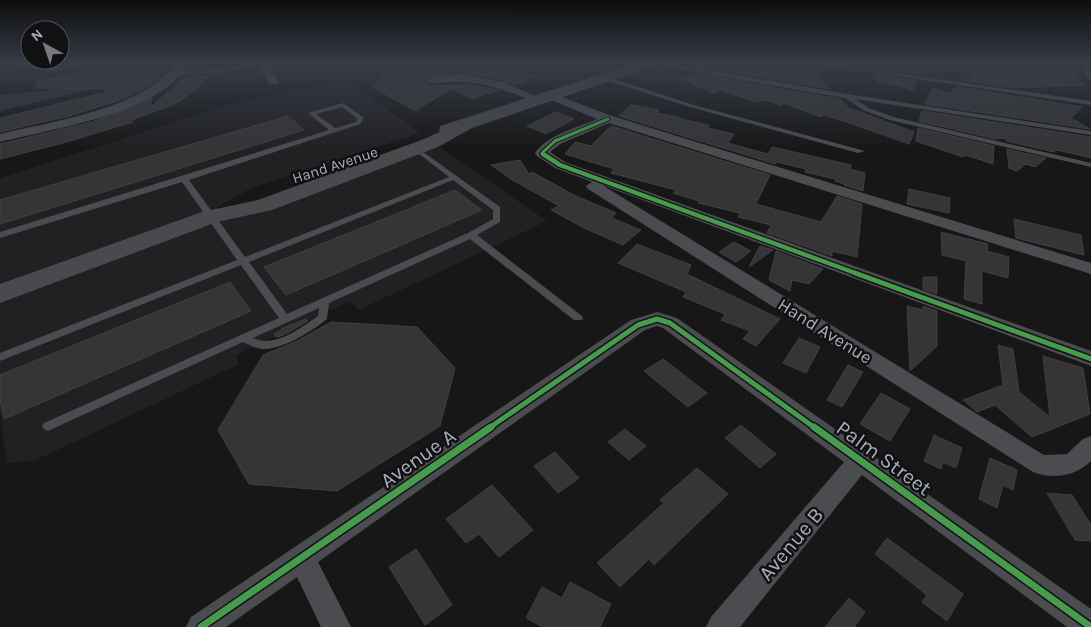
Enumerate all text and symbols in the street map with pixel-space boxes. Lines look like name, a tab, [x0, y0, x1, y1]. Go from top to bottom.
north arrow	[20, 20, 70, 70]
text: N	[28, 26, 46, 45]
street label: Hand Avenue	[290, 143, 380, 187]
street label: Hand Avenue	[774, 293, 876, 369]
street label: Palm Street	[832, 416, 936, 500]
street label: Avenue A	[376, 423, 460, 493]
street label: Avenue B	[754, 503, 828, 585]

